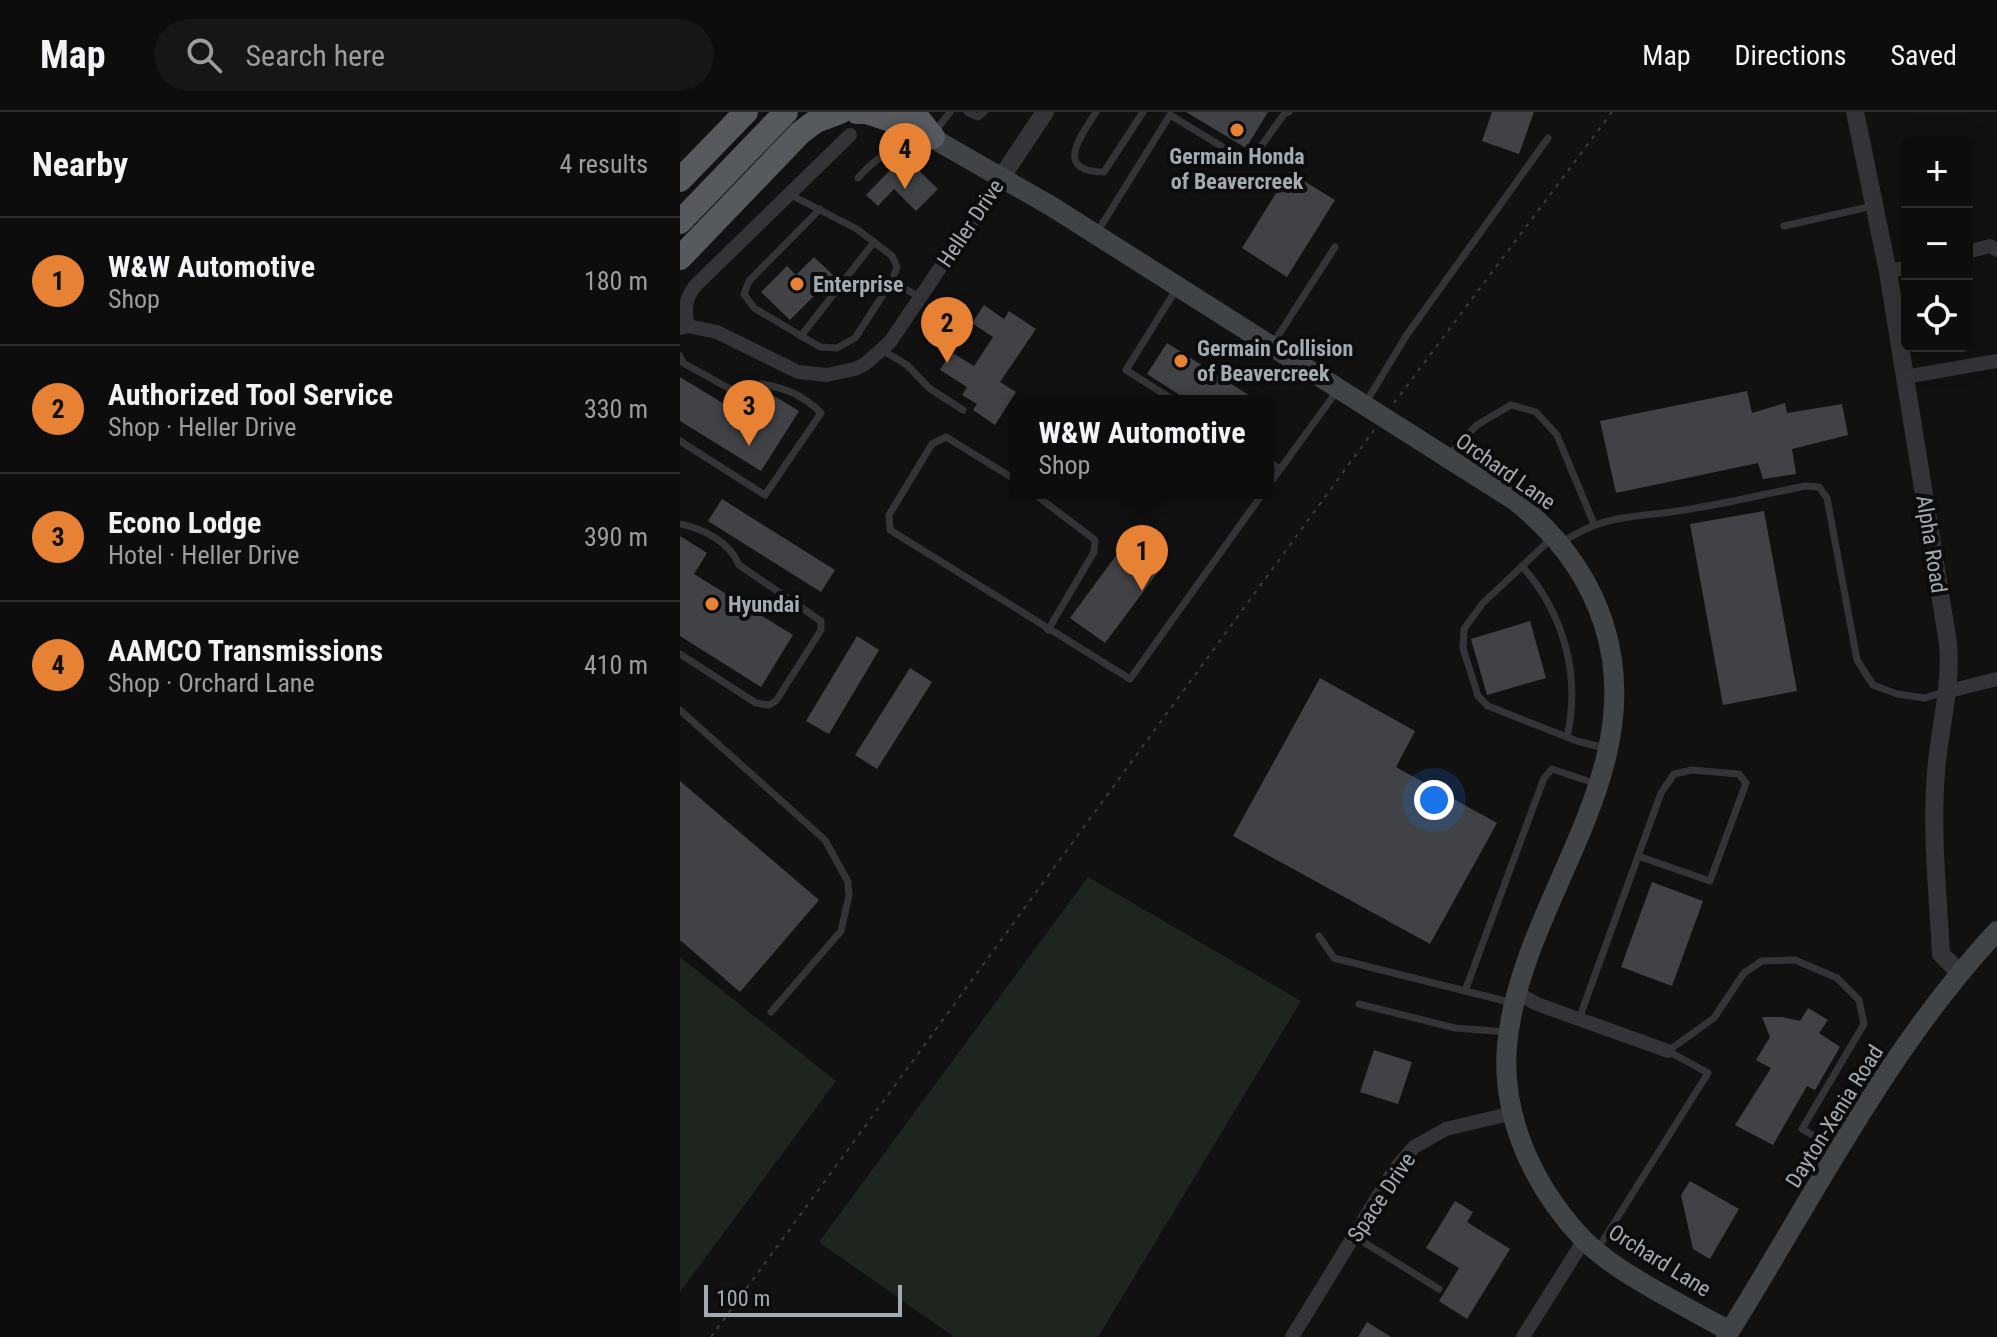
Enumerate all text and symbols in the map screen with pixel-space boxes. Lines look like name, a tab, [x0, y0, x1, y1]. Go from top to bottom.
search box	[154, 19, 714, 91]
text: Map	[40, 33, 106, 77]
icon: search	[182, 33, 226, 77]
text: Search here	[246, 38, 385, 73]
text: Map	[1642, 39, 1691, 72]
text: Directions	[1735, 39, 1846, 72]
text: Saved	[1890, 39, 1957, 72]
marker: Germain Honda of Beavercreek	[1228, 121, 1246, 139]
pin: 4	[879, 123, 931, 189]
map controls	[1901, 136, 1973, 352]
button: +	[1901, 136, 1973, 208]
text: Nearby	[32, 144, 128, 184]
place label: Germain Honda of Beavercreek	[1169, 144, 1305, 194]
text: 4 results	[559, 149, 648, 179]
street label: Heller Drive	[932, 175, 1009, 272]
button: −	[1901, 208, 1973, 280]
text: W&W Automotive	[108, 249, 315, 284]
text: 1	[51, 266, 65, 296]
text: 180 m	[584, 266, 648, 296]
place label: Enterprise	[813, 272, 903, 297]
marker: Enterprise	[788, 275, 806, 293]
button: locate	[1901, 280, 1973, 352]
text: Shop	[108, 284, 160, 314]
pin: 2	[921, 297, 973, 363]
place label: Germain Collision of Beavercreek	[1197, 336, 1353, 386]
marker: Germain Collision of Beavercreek	[1172, 352, 1190, 370]
text: Authorized Tool Service	[108, 377, 393, 412]
pin: 3	[723, 380, 775, 446]
text: 2	[51, 394, 65, 424]
text: 330 m	[584, 394, 648, 424]
popup	[1010, 395, 1274, 499]
text: Shop · Heller Drive	[108, 412, 296, 442]
text: W&W Automotive	[1038, 415, 1246, 450]
street label: Orchard Lane	[1451, 428, 1560, 515]
text: Shop	[1038, 450, 1090, 480]
street label: Alpha Road	[1911, 493, 1952, 595]
text: Econo Lodge	[108, 505, 261, 540]
text: 3	[51, 522, 65, 552]
text: 390 m	[584, 522, 648, 552]
pin: 1	[1116, 525, 1168, 591]
text: Hotel · Heller Drive	[108, 540, 299, 570]
place label: Hyundai	[728, 592, 800, 617]
marker: Hyundai	[703, 595, 721, 613]
text: AAMCO Transmissions	[108, 633, 383, 668]
text: 4	[51, 650, 65, 680]
text: 410 m	[584, 650, 648, 680]
text: Shop · Orchard Lane	[108, 668, 315, 698]
your location	[1414, 780, 1454, 820]
street label: Dayton-Xenia Road	[1781, 1040, 1888, 1192]
street label: Space Drive	[1342, 1148, 1420, 1247]
street label: Orchard Lane	[1604, 1219, 1715, 1302]
scale bar	[704, 1281, 902, 1317]
text: 100 m	[716, 1286, 770, 1311]

